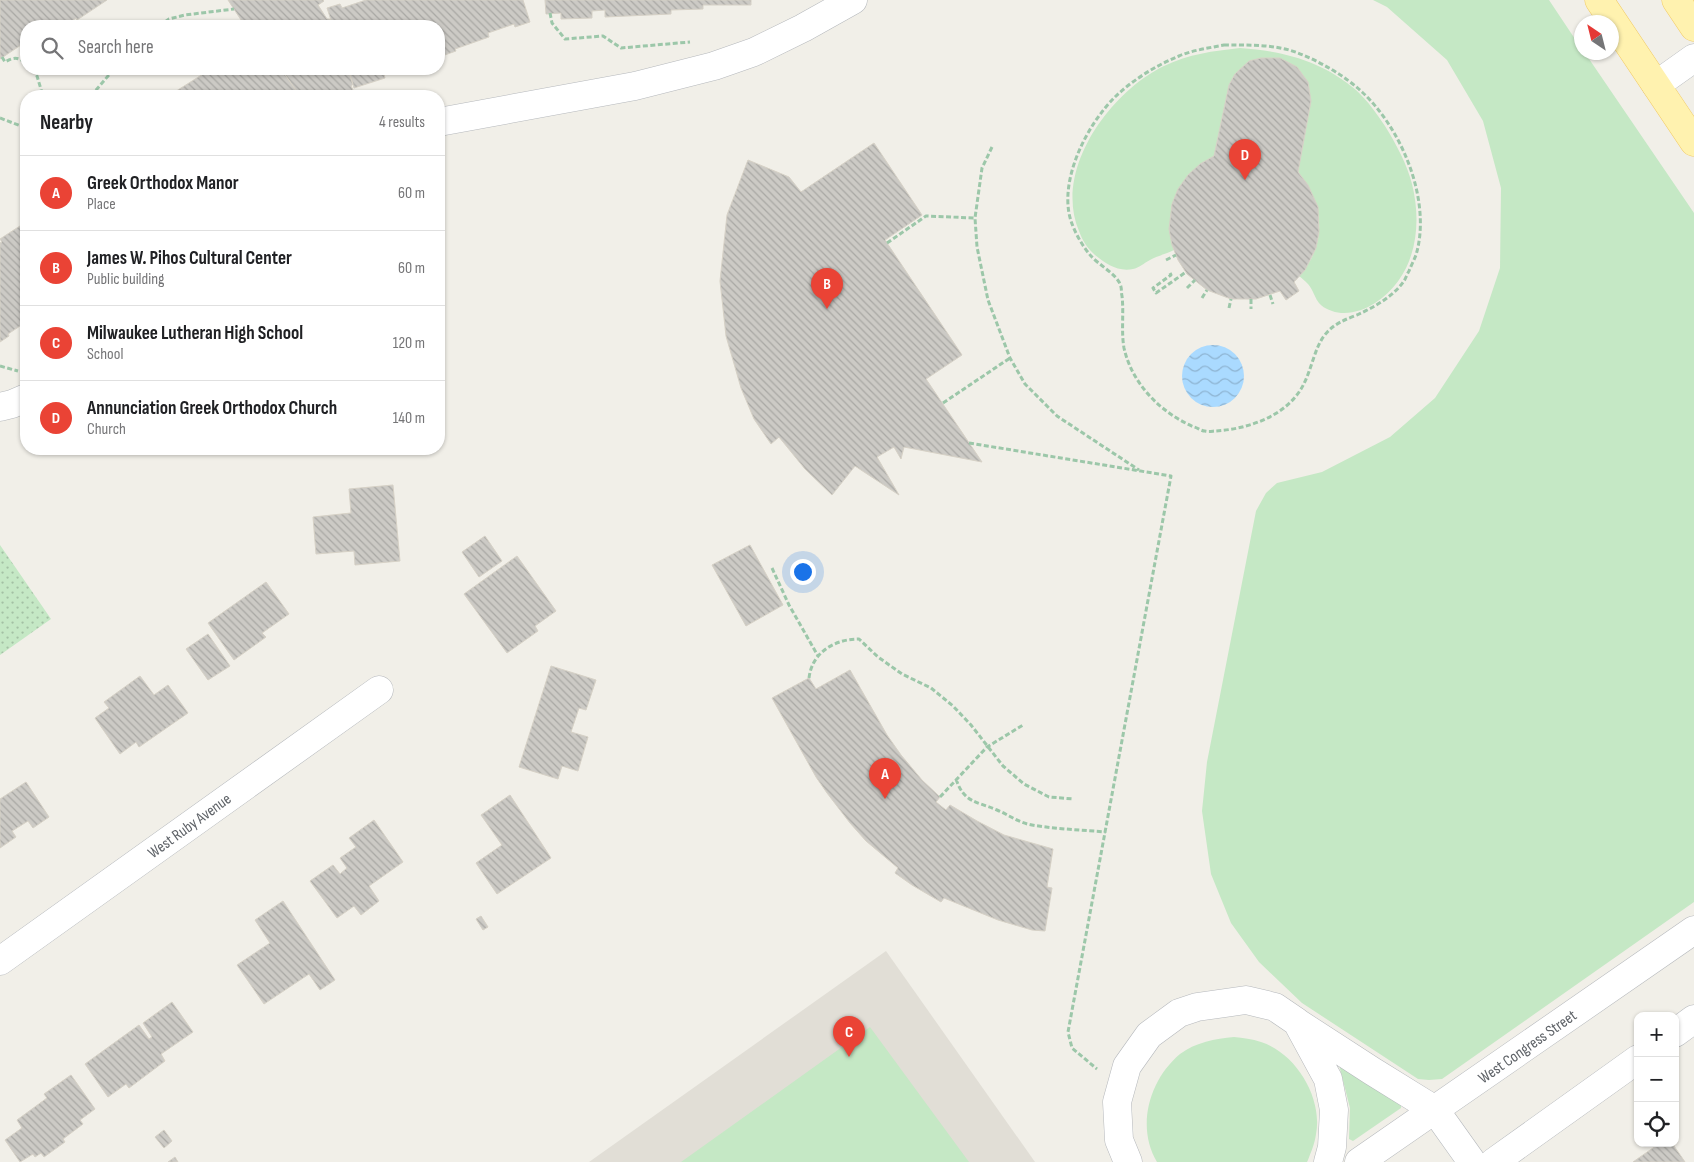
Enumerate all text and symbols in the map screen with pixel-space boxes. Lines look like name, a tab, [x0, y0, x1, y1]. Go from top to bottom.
north arrow	[1574, 15, 1619, 60]
search box	[20, 20, 445, 75]
icon: search	[38, 34, 66, 62]
text: Search here	[78, 36, 154, 59]
text: Nearby	[40, 110, 93, 135]
text: 4 results	[379, 113, 425, 132]
pin: D	[1229, 139, 1261, 180]
text: Greek Orthodox Manor	[87, 172, 239, 195]
text: A	[52, 184, 60, 203]
text: 60 m	[398, 184, 425, 203]
text: Place	[87, 195, 116, 214]
text: James W. Pihos Cultural Center	[87, 247, 292, 270]
text: B	[52, 259, 60, 278]
text: 60 m	[398, 259, 425, 278]
pin: B	[811, 268, 843, 309]
text: Public building	[87, 270, 164, 289]
text: Milwaukee Lutheran High School	[87, 322, 303, 345]
text: C	[52, 334, 60, 353]
text: 120 m	[393, 334, 425, 353]
text: School	[87, 345, 123, 364]
text: Annunciation Greek Orthodox Church	[87, 397, 337, 420]
text: D	[52, 409, 60, 428]
text: 140 m	[393, 409, 425, 428]
text: Church	[87, 420, 126, 439]
your location	[790, 559, 816, 585]
pin: A	[869, 758, 901, 799]
street label: West Ruby Avenue	[145, 790, 235, 863]
street label: West Congress Street	[1475, 1006, 1581, 1088]
map controls	[1634, 1012, 1679, 1147]
button: +	[1634, 1012, 1679, 1057]
pin: C	[833, 1016, 865, 1057]
button: −	[1634, 1057, 1679, 1102]
button: locate	[1634, 1102, 1679, 1147]

